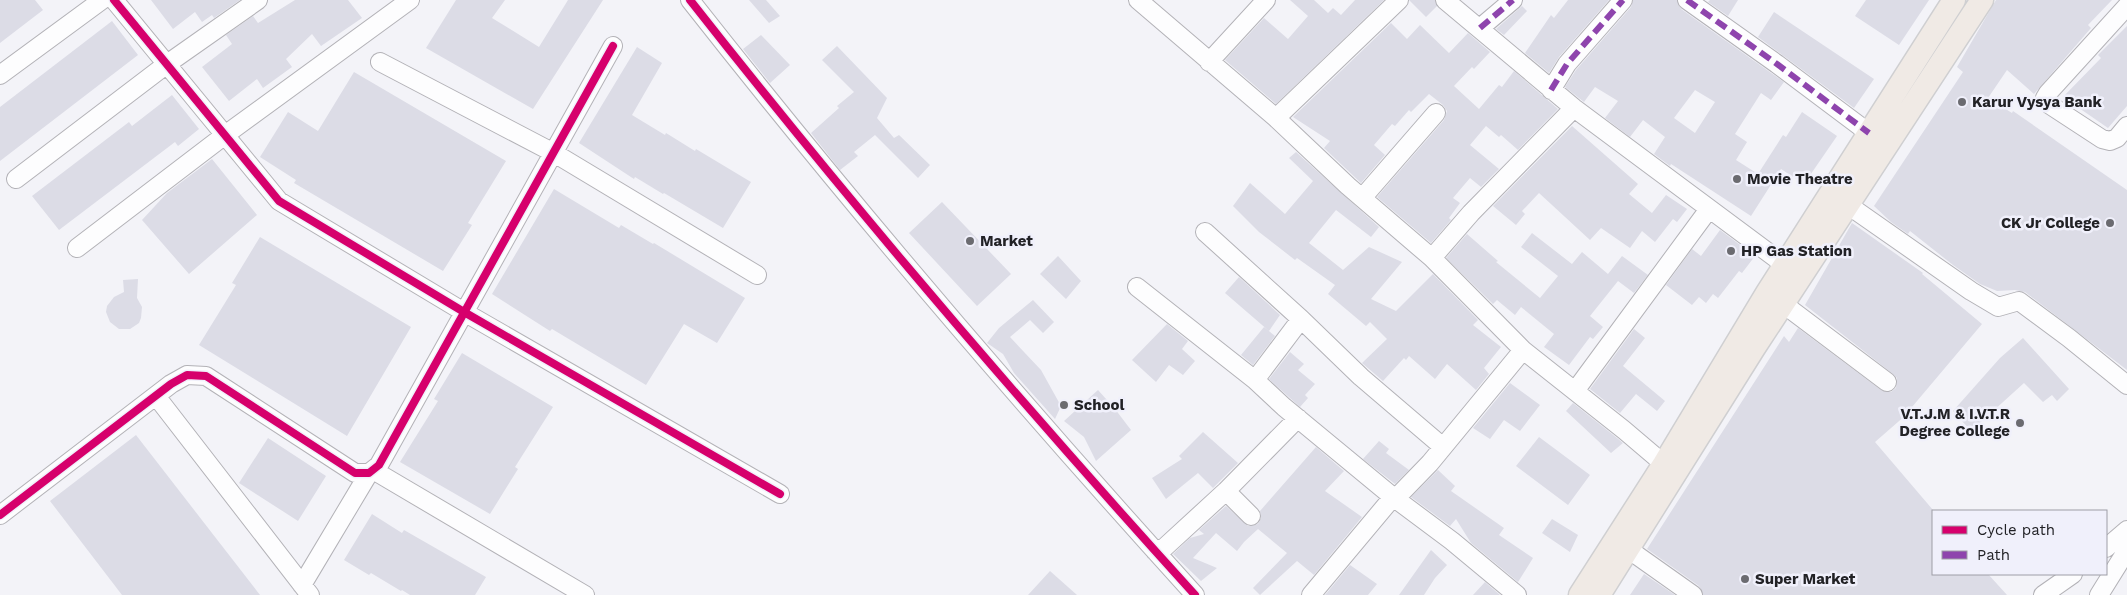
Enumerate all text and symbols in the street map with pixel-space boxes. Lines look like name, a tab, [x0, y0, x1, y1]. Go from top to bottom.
place label: Karur Vysya Bank	[1972, 93, 2102, 111]
marker: Karur Vysya Bank	[1956, 96, 1968, 108]
place label: Movie Theatre	[1747, 170, 1853, 188]
marker: Movie Theatre	[1731, 173, 1743, 185]
place label: CK Jr College	[2001, 214, 2100, 232]
marker: CK Jr College	[2104, 217, 2116, 229]
place label: Market	[980, 232, 1033, 250]
marker: Market	[964, 235, 976, 247]
place label: HP Gas Station	[1741, 242, 1852, 260]
marker: HP Gas Station	[1725, 245, 1737, 257]
place label: School	[1074, 396, 1124, 414]
marker: School	[1058, 399, 1070, 411]
place label: V.T.J.M & I.V.T.R Degree College	[1899, 405, 2011, 440]
marker: V.T.J.M & I.V.T.R Degree College	[2014, 417, 2026, 429]
legend	[1932, 510, 2107, 575]
text: Cycle path	[1977, 521, 2055, 539]
text: Path	[1977, 546, 2010, 564]
place label: Super Market	[1755, 570, 1856, 588]
marker: Super Market	[1739, 573, 1751, 585]

